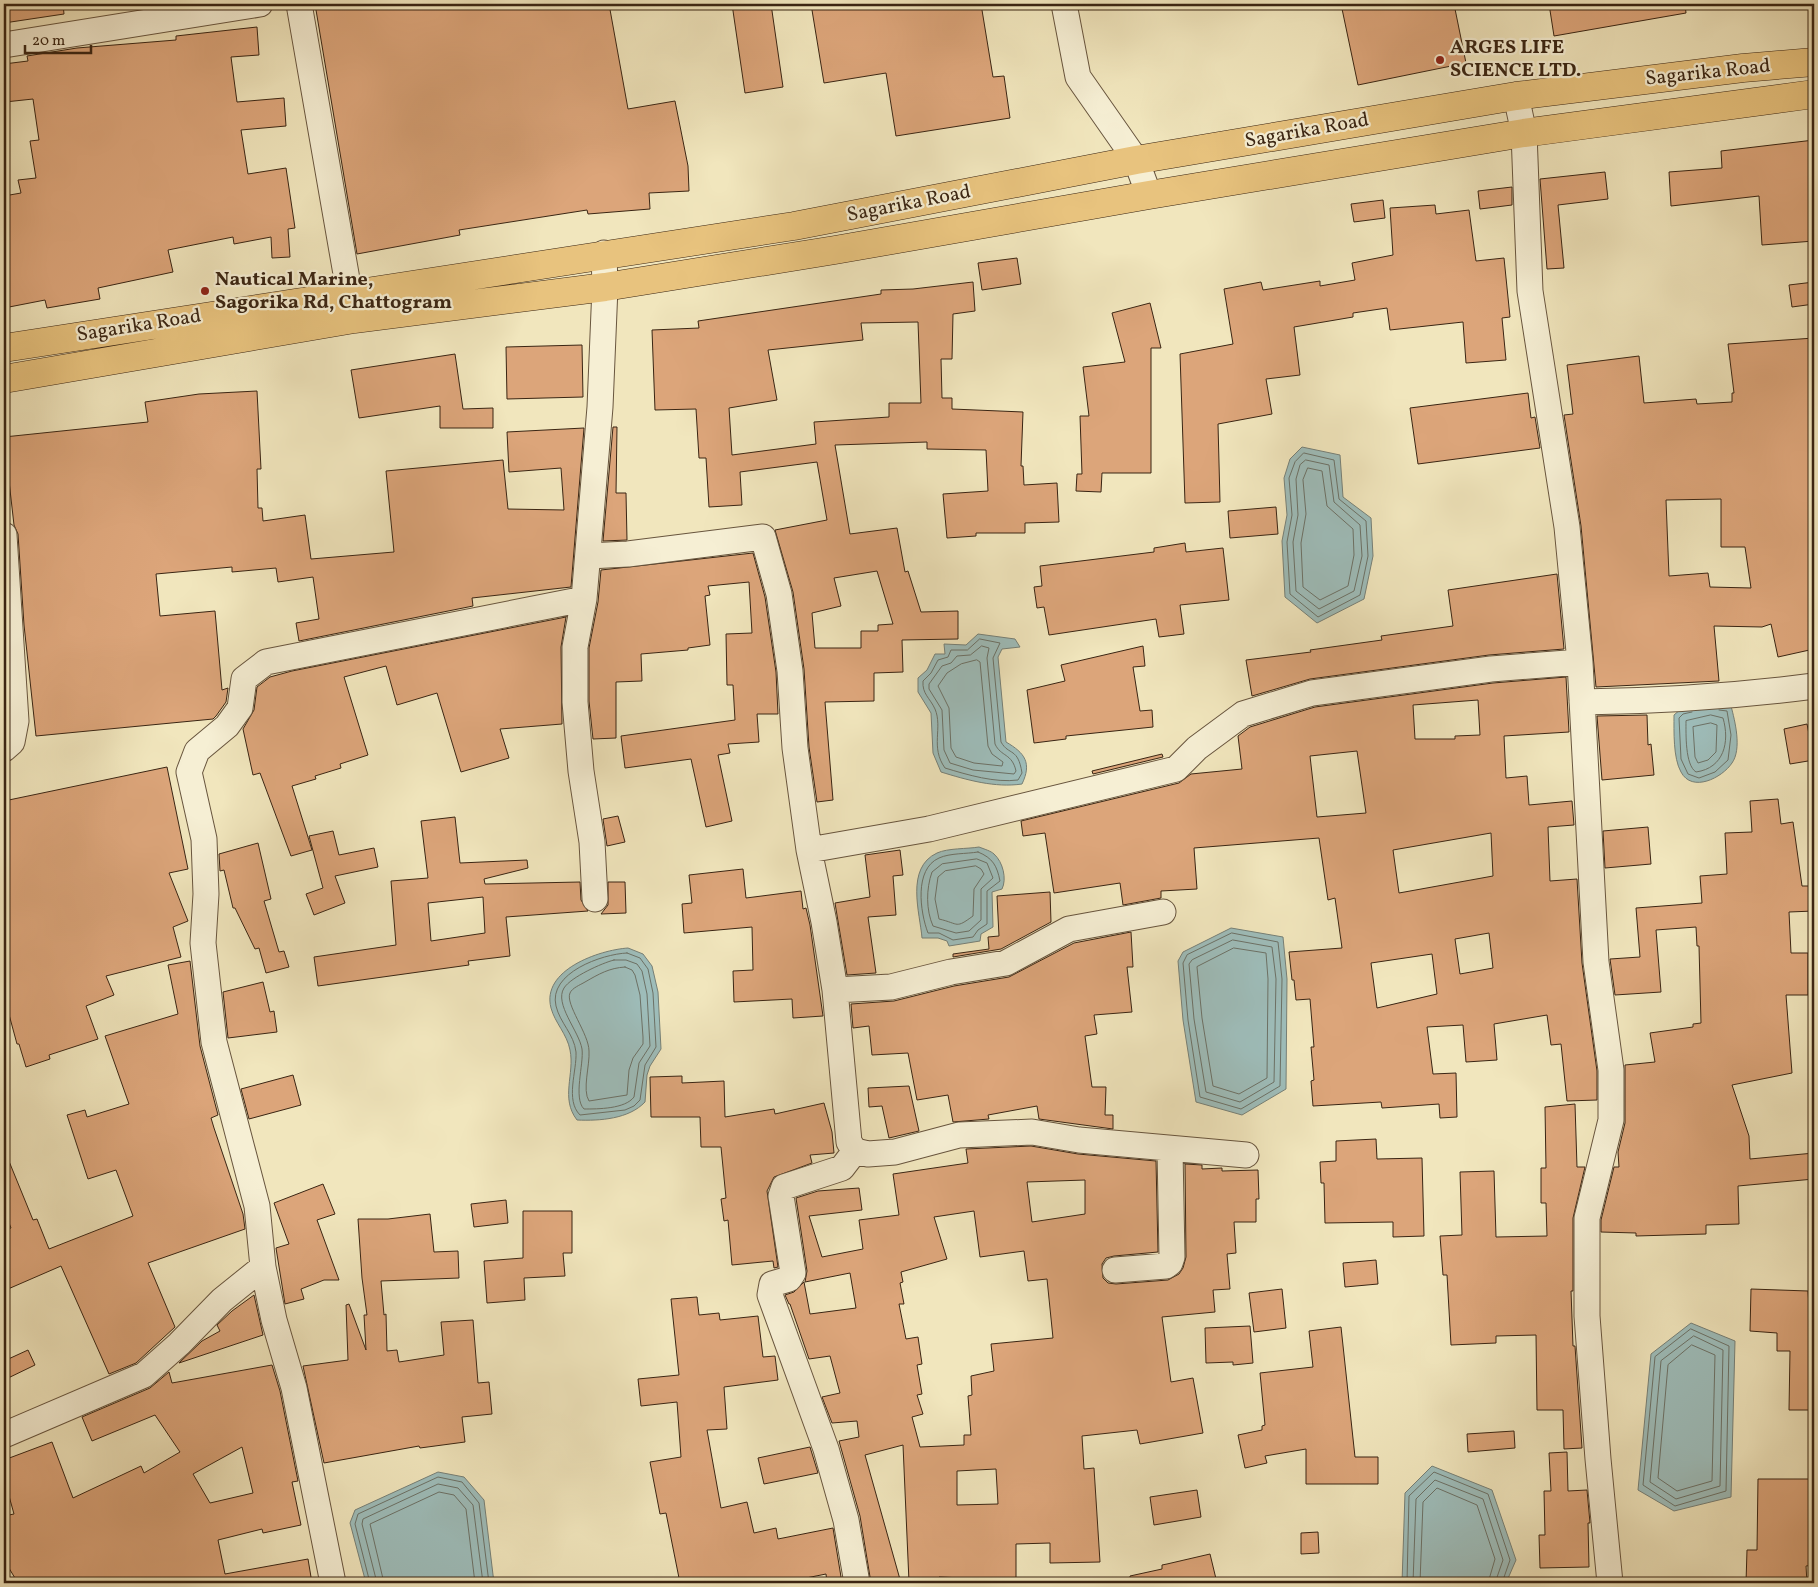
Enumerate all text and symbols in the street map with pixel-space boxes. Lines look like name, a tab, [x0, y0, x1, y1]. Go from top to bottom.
scale bar	[25, 22, 91, 54]
text: 20 m	[32, 31, 65, 52]
place label: ARGES LIFE SCIENCE LTD.	[1450, 34, 1582, 85]
street label: Sagarika Road	[1644, 53, 1772, 93]
marker: ARGES LIFE SCIENCE LTD.	[1434, 54, 1446, 66]
street label: Sagarika Road	[1243, 106, 1371, 156]
street label: Sagarika Road	[845, 178, 973, 230]
place label: Nautical Marine, Sagorika Rd, Chattogram	[215, 266, 452, 317]
marker: Nautical Marine, Sagorika Rd, Chattogram	[199, 285, 211, 297]
street label: Sagarika Road	[75, 302, 203, 350]

